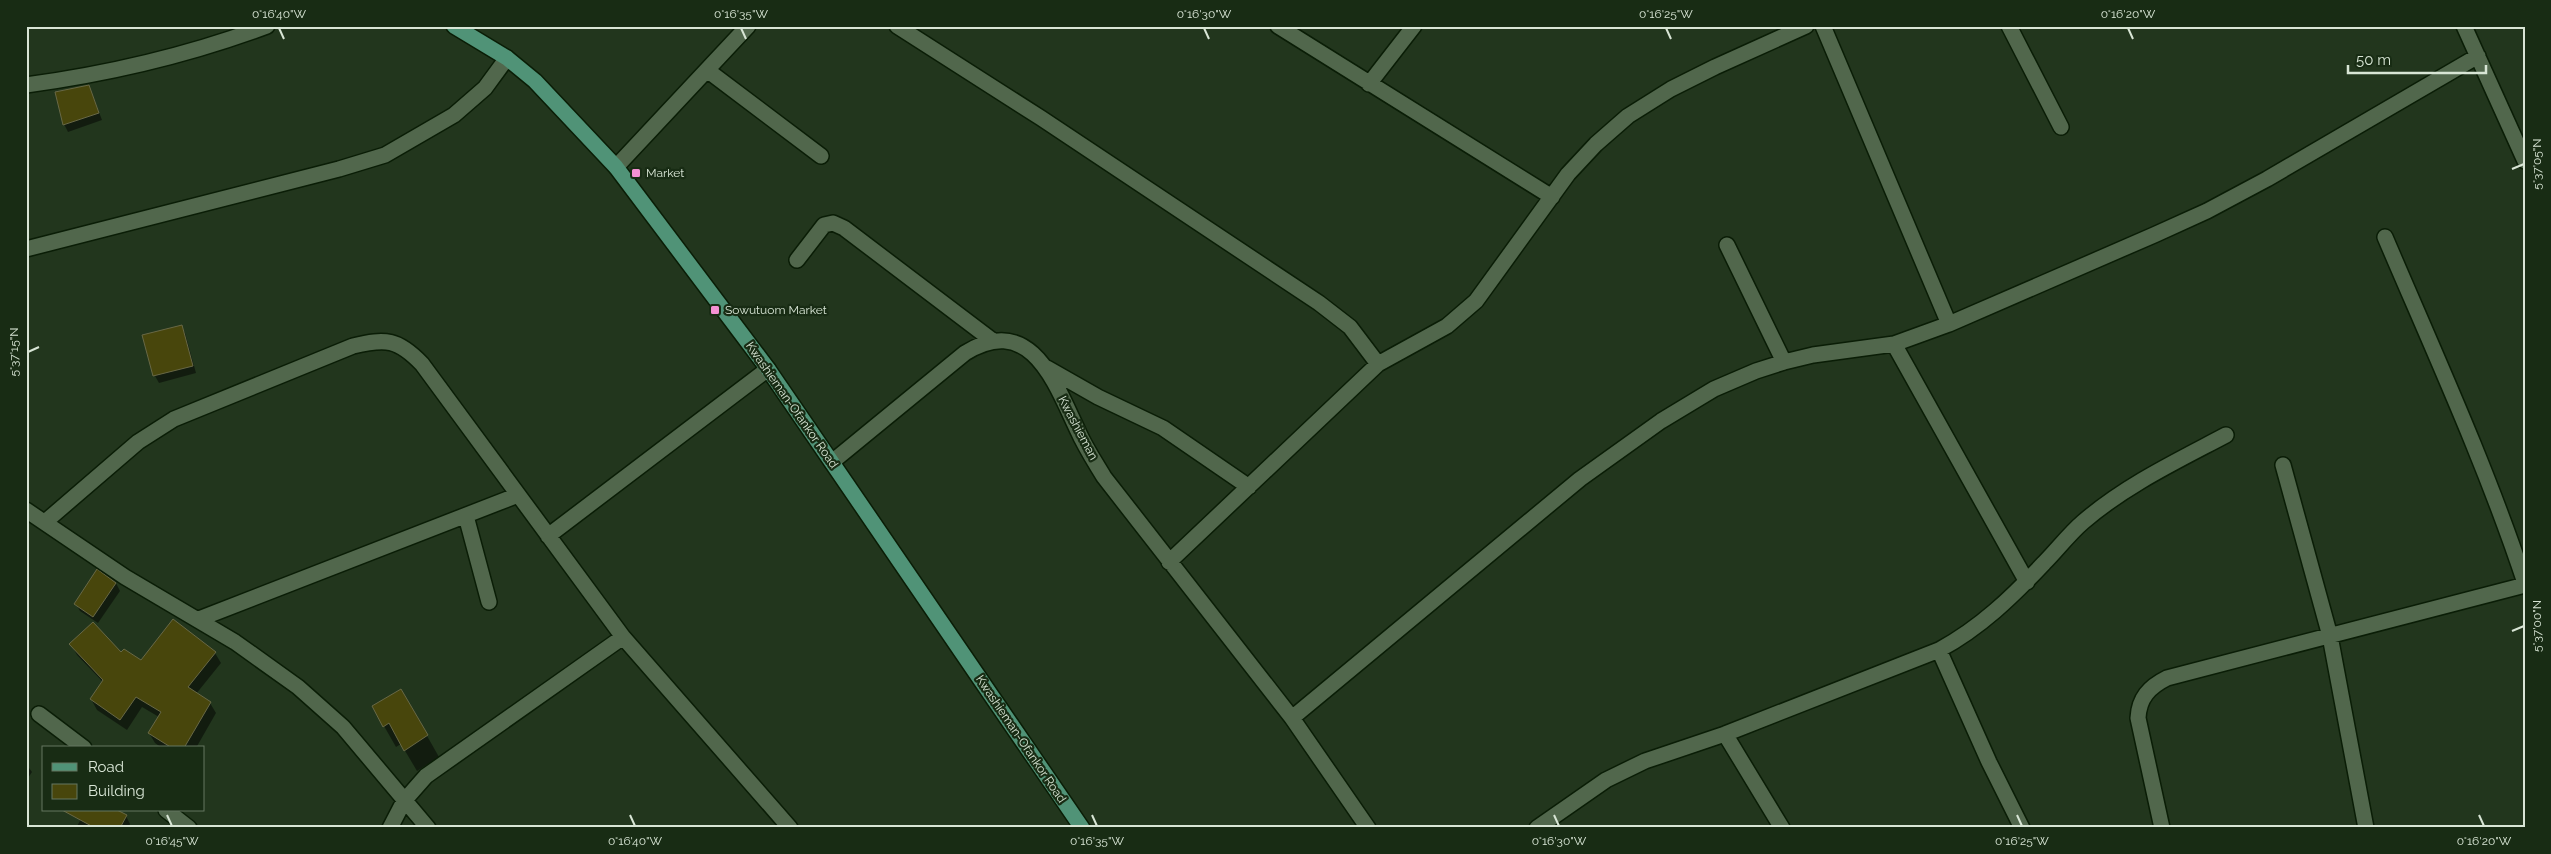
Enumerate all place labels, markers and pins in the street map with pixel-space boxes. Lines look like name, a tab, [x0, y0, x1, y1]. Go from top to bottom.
place label: Market	[646, 166, 684, 180]
marker: Market	[630, 167, 642, 179]
place label: Sowutuom Market	[725, 303, 827, 317]
marker: Sowutuom Market	[709, 304, 721, 316]

